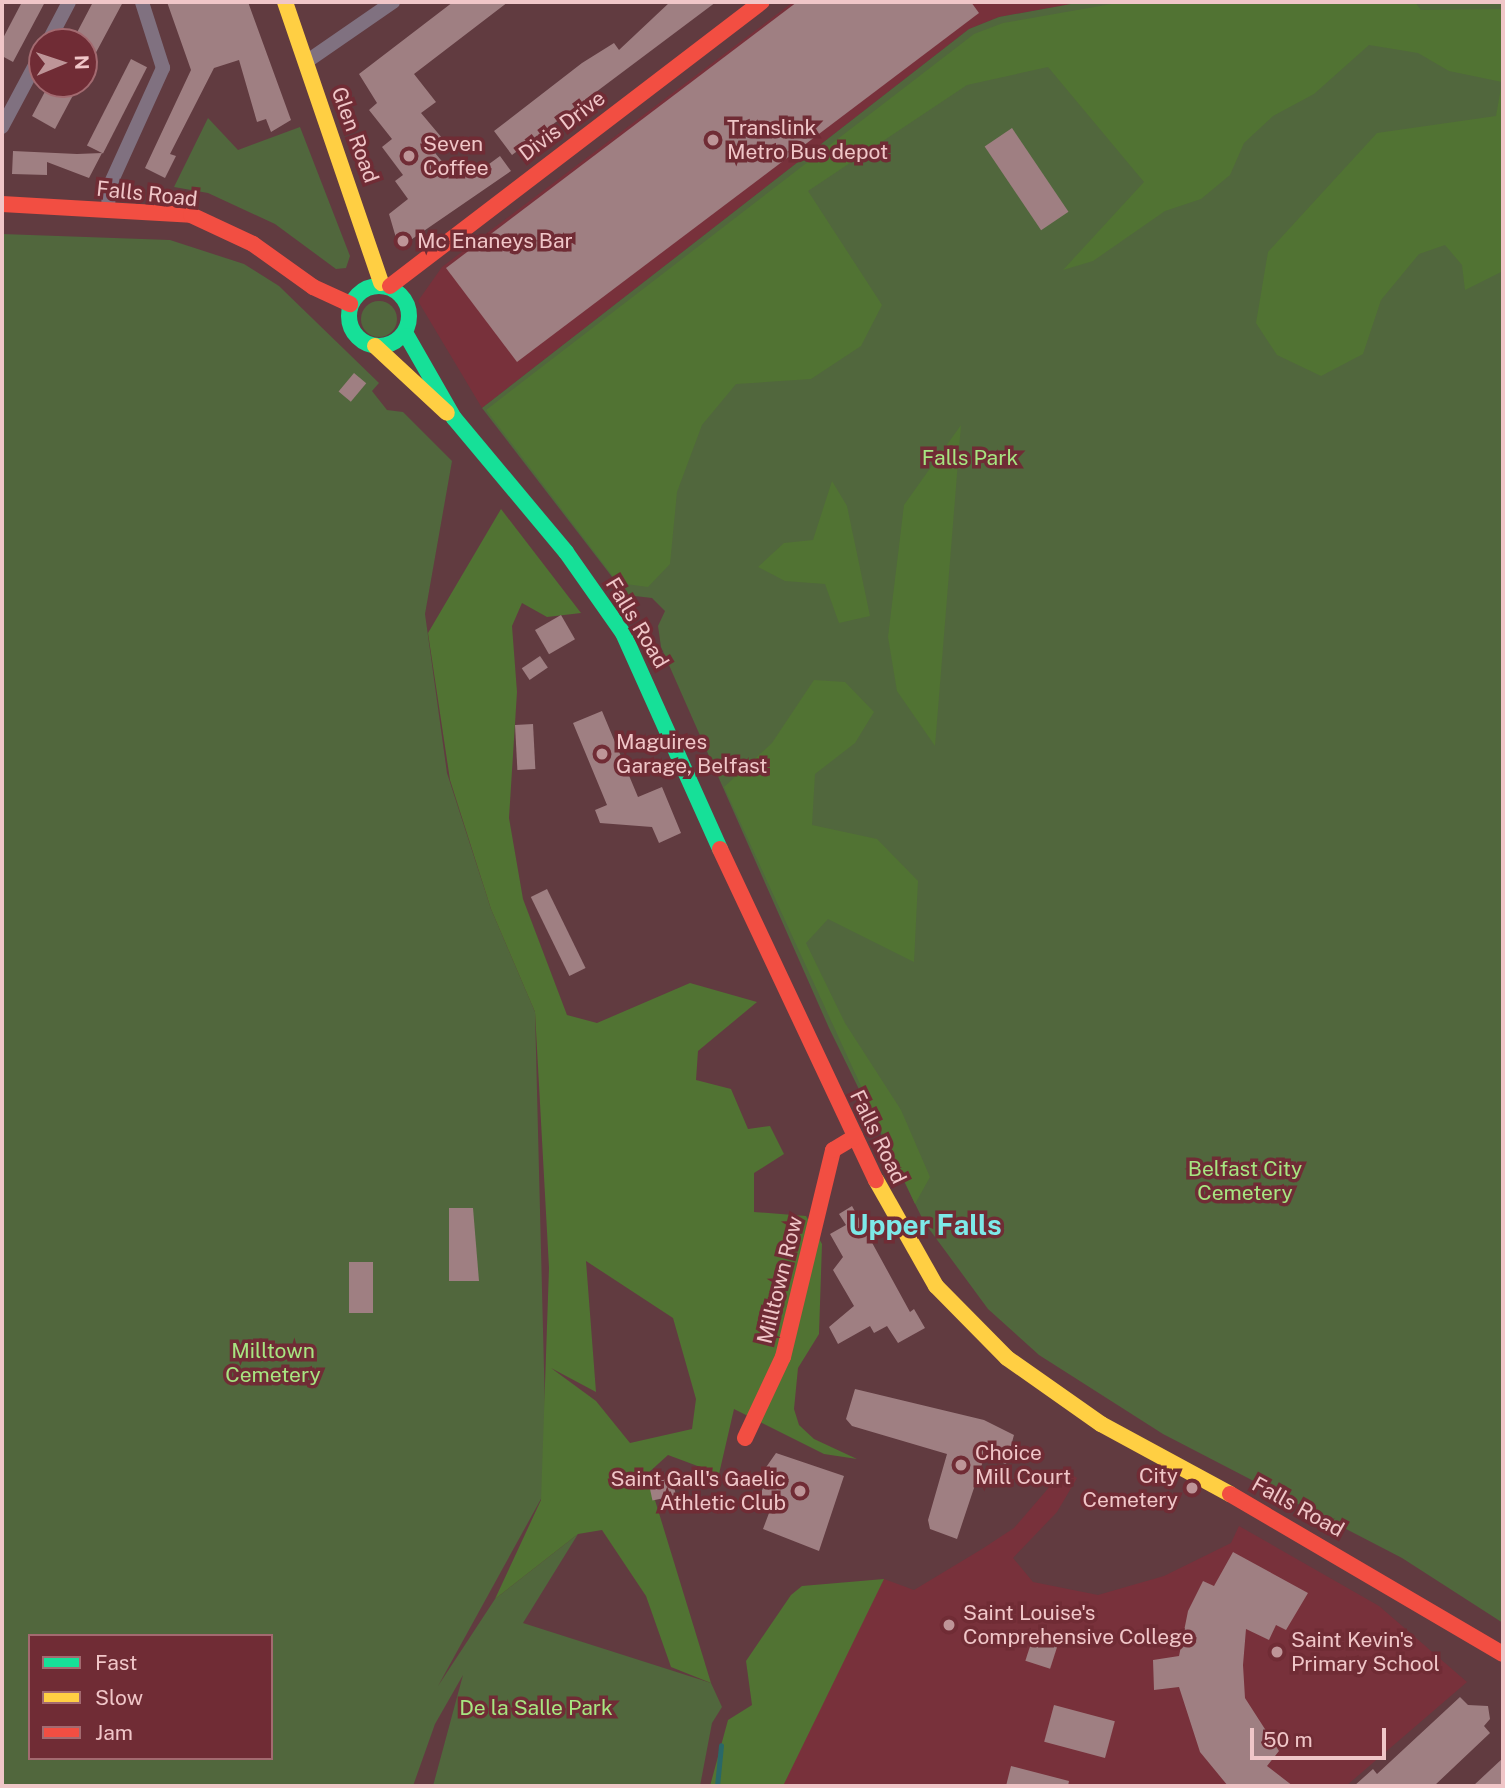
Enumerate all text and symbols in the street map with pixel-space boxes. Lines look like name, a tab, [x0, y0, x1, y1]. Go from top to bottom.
north arrow	[28, 28, 98, 98]
text: N	[71, 55, 93, 70]
street label: Glen Road	[326, 84, 384, 186]
street label: Divis Drive	[514, 85, 610, 167]
place label: Translink Metro Bus depot	[727, 115, 889, 165]
place label: Seven Coffee	[423, 131, 489, 181]
marker: Translink Metro Bus depot	[705, 132, 721, 148]
marker: Seven Coffee	[401, 148, 417, 164]
street label: Falls Road	[95, 176, 199, 212]
place label: Mc Enaneys Bar	[417, 228, 573, 254]
marker: Mc Enaneys Bar	[395, 233, 411, 249]
park label: Falls Park	[922, 445, 1018, 471]
street label: Falls Road	[600, 573, 674, 673]
place label: Maguires Garage, Belfast	[616, 729, 768, 779]
marker: Maguires Garage, Belfast	[594, 746, 610, 762]
street label: Falls Road	[844, 1086, 912, 1188]
park label: Belfast City Cemetery	[1188, 1156, 1302, 1206]
district label: Upper Falls	[848, 1208, 1002, 1242]
street label: Milltown Row	[752, 1214, 808, 1346]
park label: Milltown Cemetery	[225, 1338, 321, 1388]
place label: Choice Mill Court	[975, 1440, 1071, 1490]
marker: Choice Mill Court	[953, 1457, 969, 1473]
place label: City Cemetery	[1083, 1463, 1178, 1513]
place label: Saint Gall's Gaelic Athletic Club	[610, 1466, 786, 1516]
street label: Falls Road	[1248, 1471, 1348, 1543]
marker: City Cemetery	[1184, 1480, 1200, 1496]
marker: Saint Gall's Gaelic Athletic Club	[792, 1483, 808, 1499]
place label: Saint Louise's Comprehensive College	[963, 1600, 1194, 1650]
marker: Saint Louise's Comprehensive College	[941, 1617, 957, 1633]
place label: Saint Kevin's Primary School	[1291, 1627, 1440, 1677]
legend	[28, 1634, 273, 1760]
marker: Saint Kevin's Primary School	[1269, 1644, 1285, 1660]
text: Fast	[95, 1650, 137, 1675]
text: Slow	[95, 1685, 143, 1710]
park label: De la Salle Park	[459, 1695, 613, 1721]
scale bar	[1253, 1714, 1390, 1758]
text: Jam	[95, 1720, 133, 1745]
text: 50 m	[1263, 1727, 1313, 1752]

